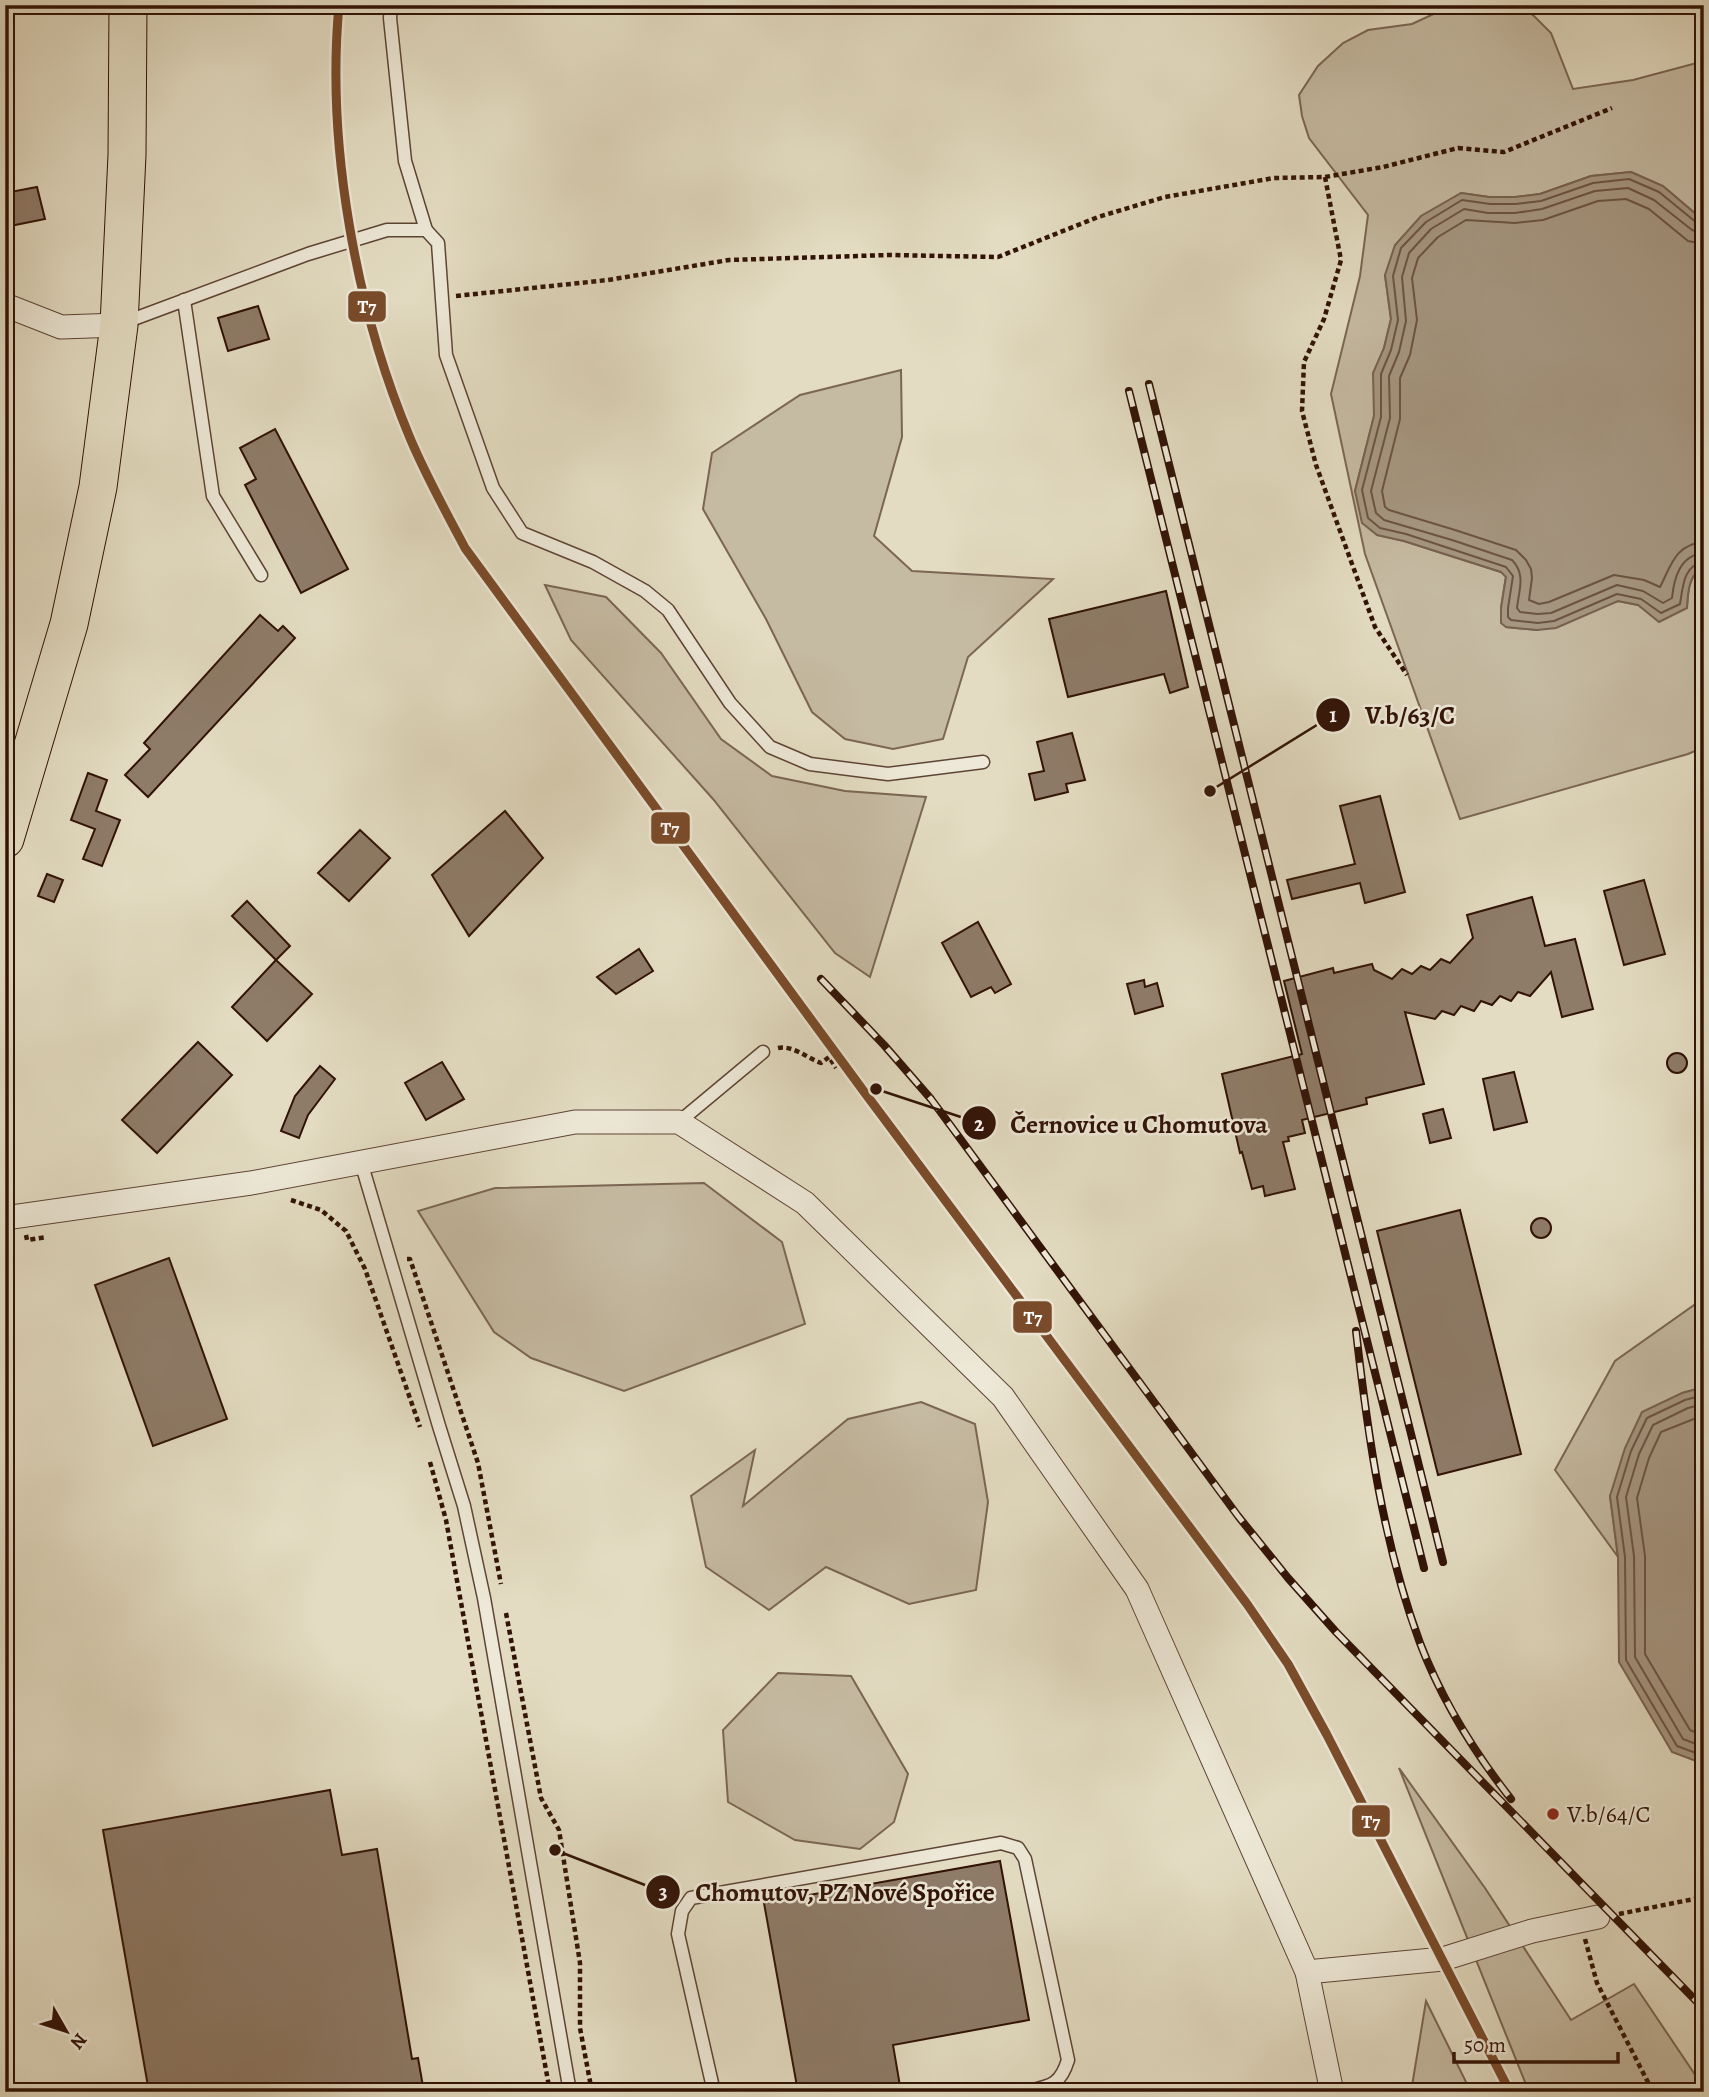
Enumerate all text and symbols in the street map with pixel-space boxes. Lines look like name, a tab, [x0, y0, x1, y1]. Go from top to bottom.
line badge: T7	[347, 290, 387, 323]
text: T7	[358, 294, 377, 320]
callout: V.b/63/C	[1316, 691, 1469, 738]
text: V.b/63/C	[1364, 698, 1455, 733]
text: 1	[1329, 701, 1337, 729]
line badge: T7	[650, 811, 691, 845]
text: T7	[661, 816, 680, 842]
callout: Černovice u Chomutova	[962, 1100, 1282, 1147]
text: Černovice u Chomutova	[1010, 1107, 1268, 1142]
text: 2	[974, 1110, 984, 1138]
line badge: T7	[1012, 1300, 1053, 1334]
text: T7	[1024, 1305, 1043, 1331]
place label: V.b/64/C	[1566, 1798, 1651, 1830]
line badge: T7	[1351, 1804, 1391, 1838]
marker: V.b/64/C	[1545, 1806, 1561, 1822]
text: T7	[1362, 1809, 1381, 1835]
callout: Chomutov, PZ Nové Spořice	[646, 1868, 1009, 1915]
text: Chomutov, PZ Nové Spořice	[695, 1875, 995, 1910]
text: 3	[658, 1878, 668, 1906]
north arrow	[32, 1996, 102, 2066]
scale bar	[1454, 2020, 1618, 2064]
text: N	[64, 2028, 93, 2055]
text: 50 m	[1464, 2031, 1506, 2059]

